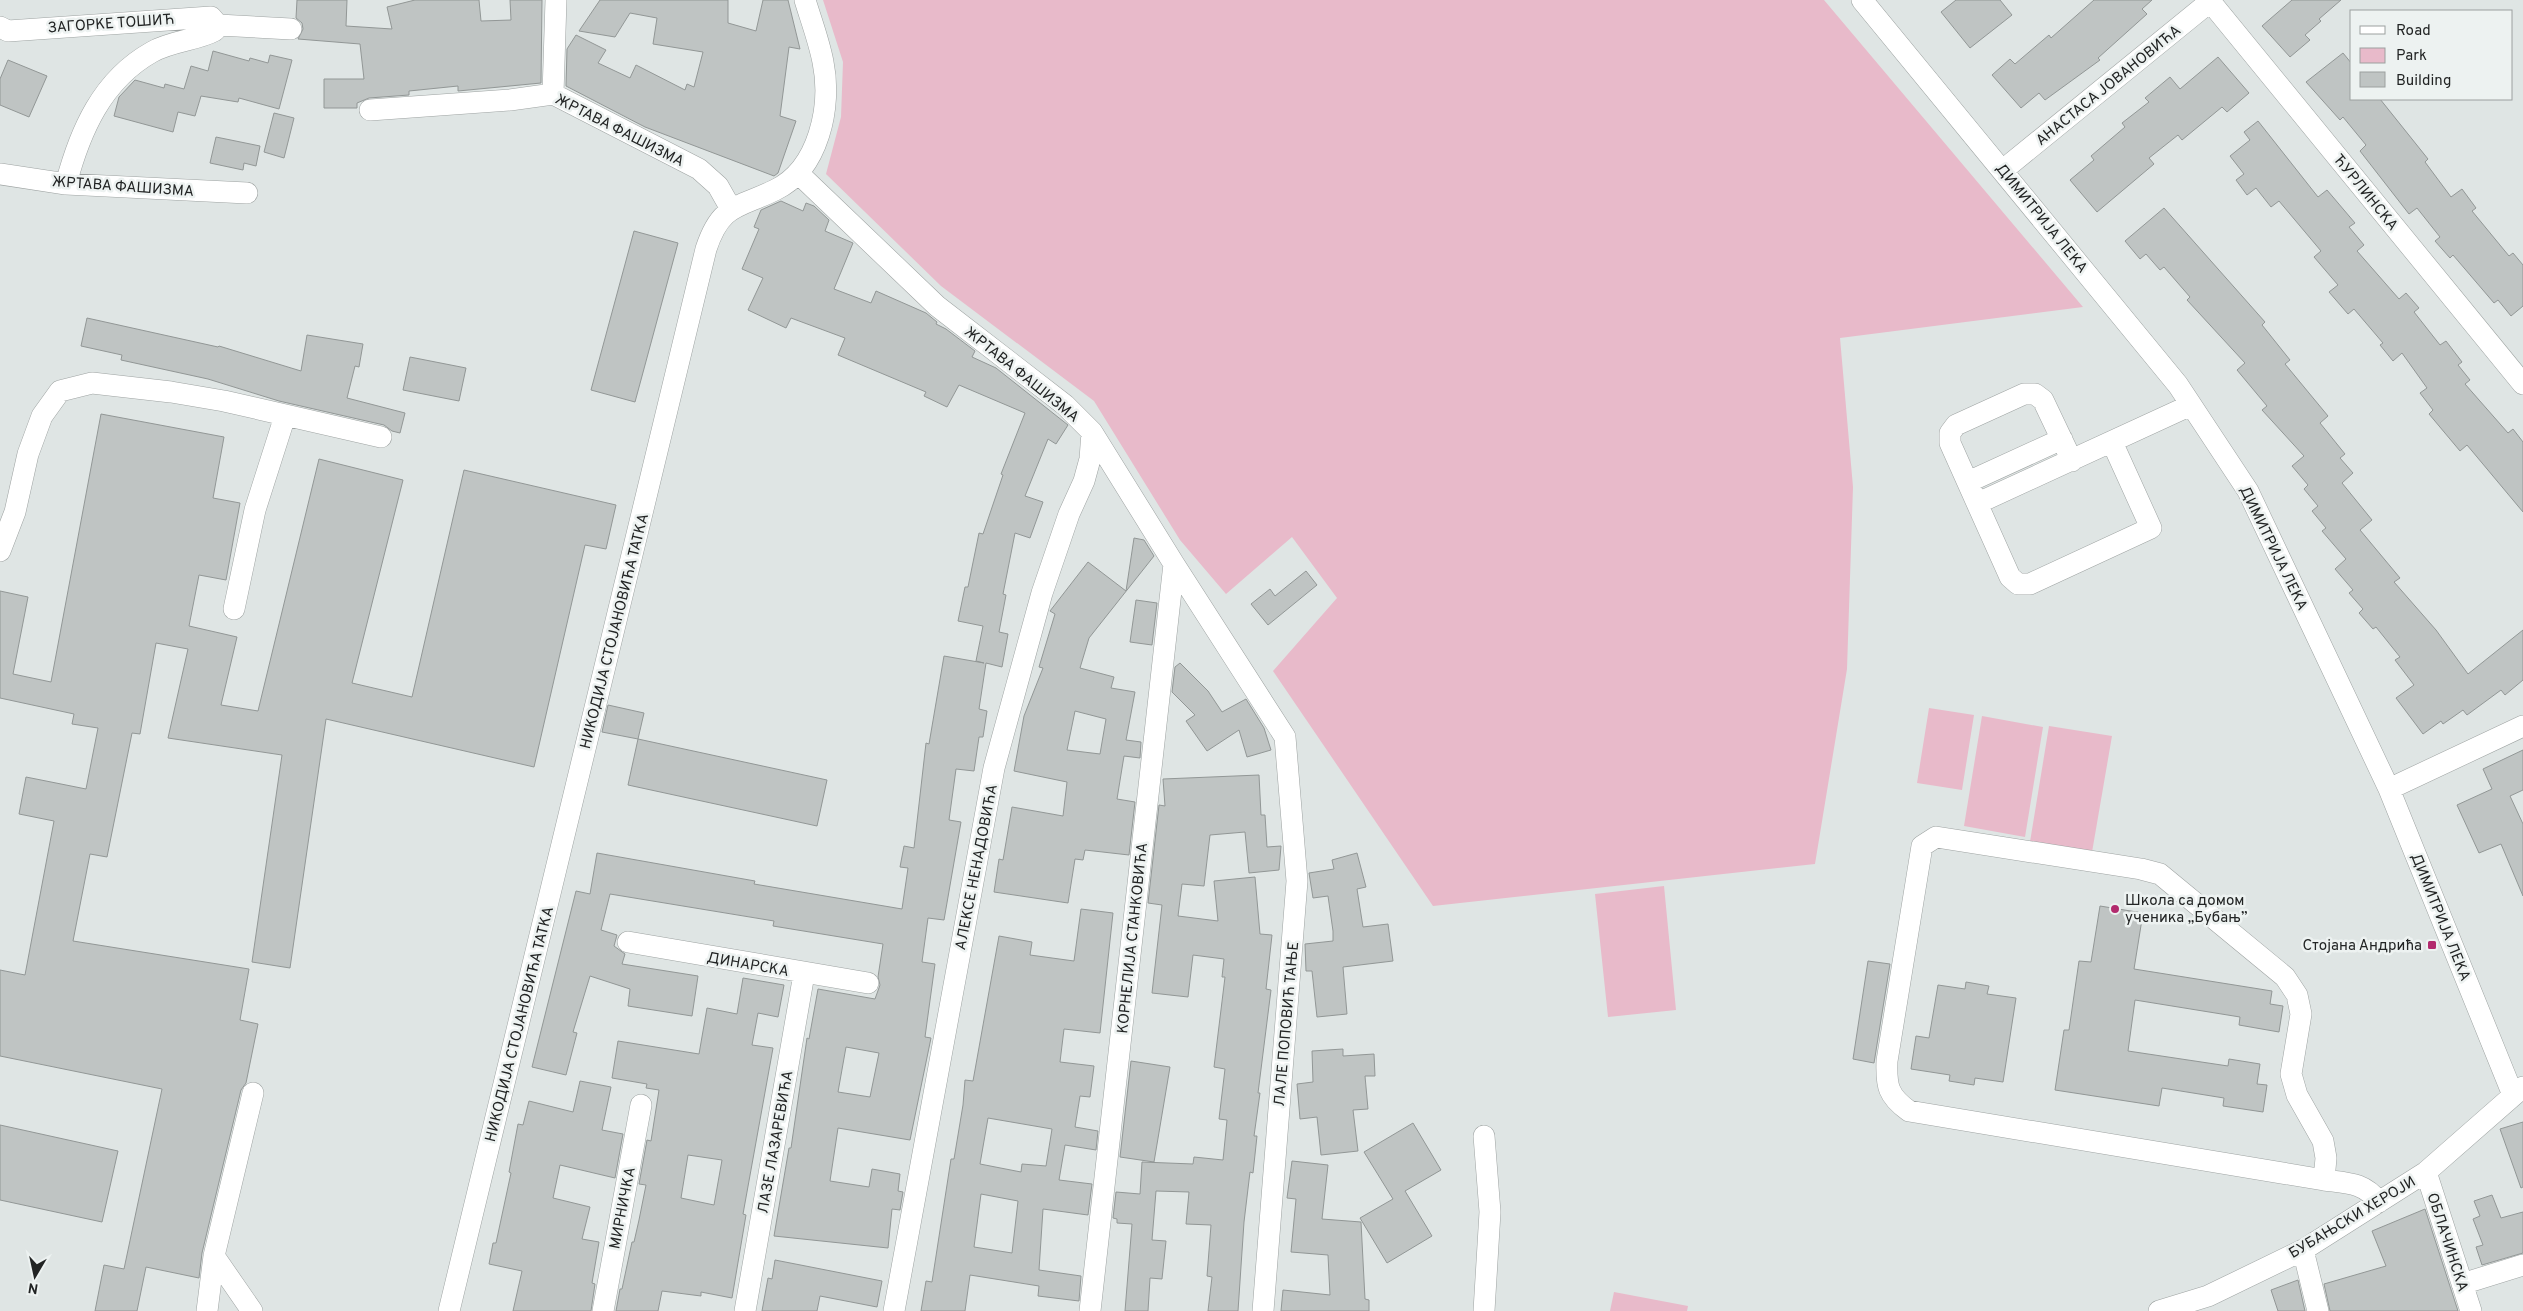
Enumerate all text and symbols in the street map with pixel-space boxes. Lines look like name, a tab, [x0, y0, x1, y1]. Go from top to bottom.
legend	[2350, 10, 2513, 100]
street label: ЗАГОРКЕ ТОШИЋ	[47, 11, 175, 38]
street label: АНАСТАСА ЈОВАНОВИЋА	[2032, 22, 2185, 151]
text: Road	[2396, 22, 2431, 41]
text: Park	[2396, 47, 2427, 66]
text: Building	[2396, 72, 2451, 91]
street label: ЖРТАВА ФАШИЗМА	[552, 91, 687, 172]
street label: ЋУРЛИНСКА	[2328, 151, 2402, 235]
street label: ДИМИТРИЈА ЛЕКА	[1991, 160, 2091, 278]
street label: ЖРТАВА ФАШИЗМА	[51, 173, 195, 202]
street label: ЖРТАВА ФАШИЗМА	[960, 323, 1082, 427]
street label: ДИМИТРИЈА ЛЕКА	[2234, 483, 2311, 614]
street label: НИКОДИЈА СТОЈАНОВИЋА ТАТКА	[577, 512, 654, 751]
street label: АЛЕКСЕ НЕНАДОВИЋА	[952, 783, 1003, 952]
street label: КОРНЕЛИЈА СТАНКОВИЋА	[1114, 842, 1153, 1035]
street label: ДИМИТРИЈА ЛЕКА	[2405, 851, 2474, 984]
place label: Школа са домом ученика „Бубањ”	[2125, 892, 2247, 928]
marker: Школа са домом ученика „Бубањ”	[2109, 903, 2121, 915]
street label: НИКОДИЈА СТОЈАНОВИЋА ТАТКА	[482, 905, 559, 1144]
place label: Стојана Андрића	[2302, 937, 2422, 956]
marker: Стојана Андрића	[2426, 939, 2438, 951]
street label: ЛАЛЕ ПОПОВИЋ ТАЊЕ	[1271, 941, 1304, 1107]
street label: ДИНАРСКА	[705, 949, 790, 982]
street label: ЛАЗЕ ЛАЗАРЕВИЋА	[755, 1069, 798, 1215]
street label: МИРНИЧКА	[606, 1166, 641, 1251]
street label: БУБАЊСКИ ХЕРОЈИ	[2286, 1173, 2420, 1264]
street label: ОБЛАЧИНСКА	[2422, 1191, 2472, 1294]
north arrow	[10, 1251, 60, 1301]
text: N	[27, 1278, 40, 1297]

